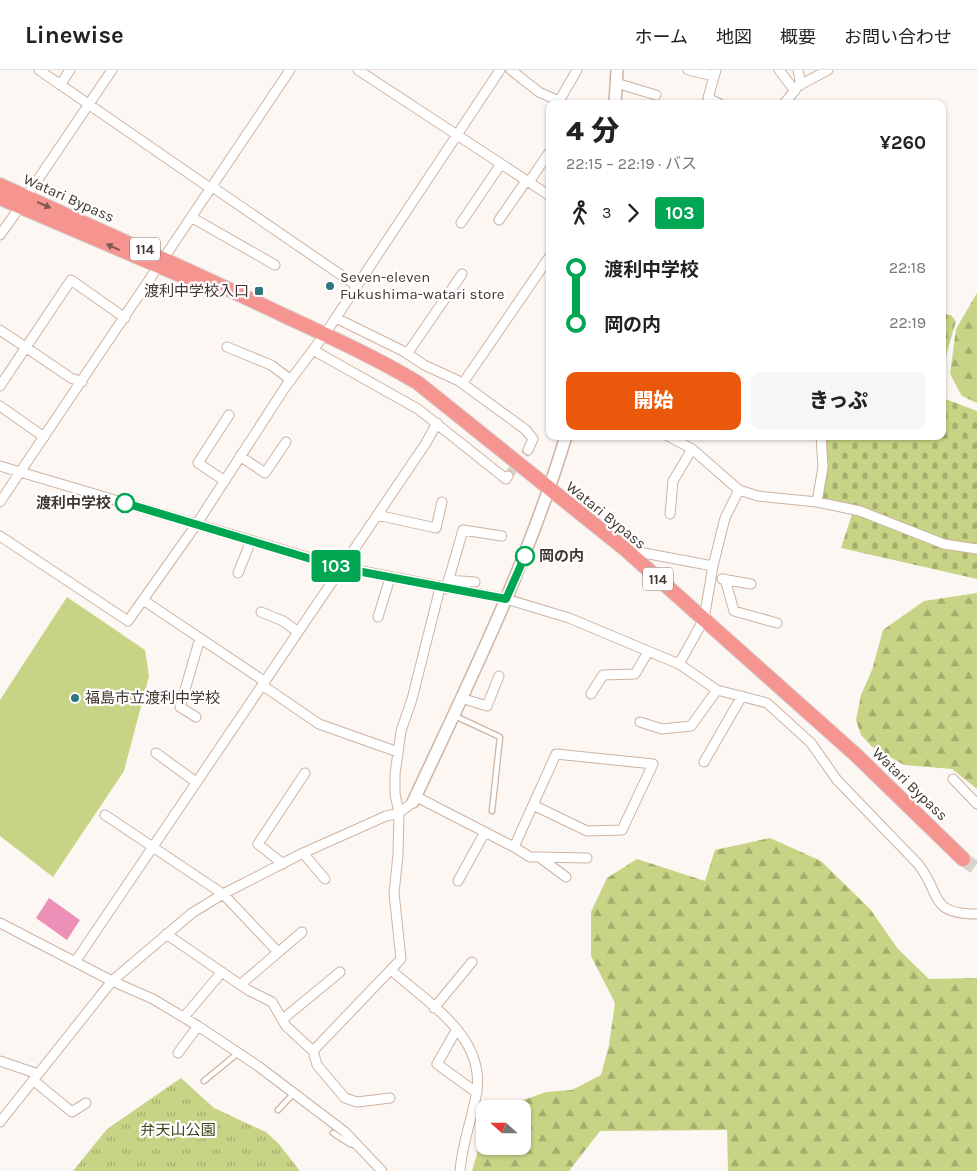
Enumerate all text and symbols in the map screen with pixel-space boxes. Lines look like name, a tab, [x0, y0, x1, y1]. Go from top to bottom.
text: Linewise	[25, 21, 124, 49]
text: ホーム	[635, 26, 688, 48]
text: 地図	[716, 26, 752, 48]
text: 概要	[780, 26, 816, 48]
text: お問い合わせ	[844, 26, 952, 48]
text: 4 分	[566, 114, 619, 147]
text: ¥260	[880, 132, 926, 154]
text: 22:15 – 22:19 · バス	[566, 154, 697, 173]
street label: Watari Bypass	[21, 170, 117, 226]
icon: walk	[566, 199, 594, 227]
icon: forward	[619, 199, 647, 227]
one-way arrow	[37, 201, 51, 209]
text: 103	[665, 202, 694, 224]
text: 3	[602, 203, 611, 222]
road number: 114	[130, 238, 160, 260]
one-way arrow	[106, 243, 120, 251]
text: 22:18	[889, 258, 926, 277]
text: 渡利中学校	[604, 259, 699, 281]
place label: Seven-eleven Fukushima-watari store	[340, 268, 504, 303]
marker: Seven-eleven Fukushima-watari store	[324, 280, 336, 292]
place label: 渡利中学校入口	[144, 282, 249, 300]
marker: 渡利中学校入口	[253, 285, 265, 297]
text: 22:19	[889, 313, 926, 332]
text: 岡の内	[604, 314, 661, 336]
button: 開始	[566, 372, 741, 430]
button: きっぷ	[751, 372, 926, 430]
street label: Watari Bypass	[562, 477, 650, 553]
marker: 渡利中学校	[115, 493, 135, 513]
place label: 渡利中学校	[36, 494, 111, 512]
marker: 岡の内	[515, 546, 535, 566]
place label: 岡の内	[539, 547, 584, 565]
line badge: 103	[307, 550, 365, 582]
text: 103	[322, 555, 351, 577]
road number: 114	[643, 568, 673, 590]
place label: 福島市立渡利中学校	[85, 689, 220, 707]
marker: 福島市立渡利中学校	[69, 692, 81, 704]
street label: Watari Bypass	[869, 744, 951, 824]
north arrow	[476, 1100, 531, 1155]
map controls	[476, 1100, 531, 1155]
park label: 弁天山公園	[140, 1121, 216, 1139]

